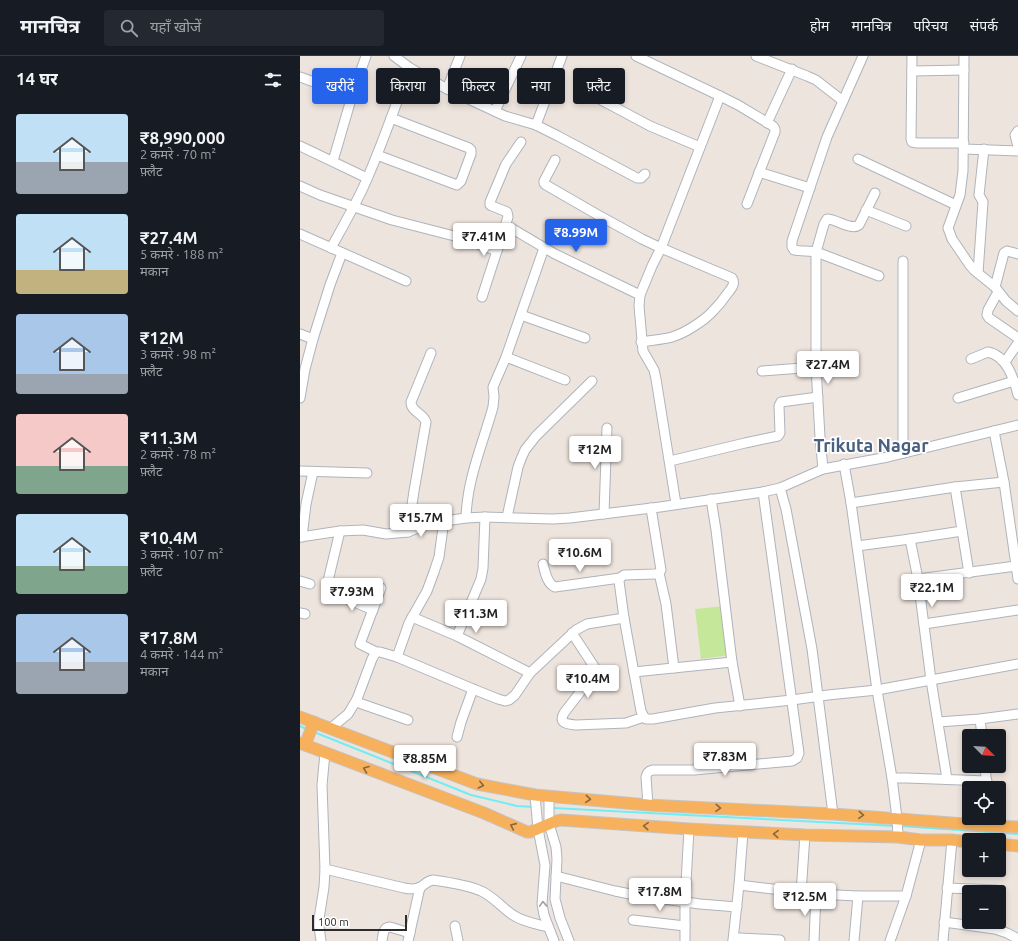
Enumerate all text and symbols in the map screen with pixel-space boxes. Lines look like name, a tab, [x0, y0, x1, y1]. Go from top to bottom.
search box	[104, 10, 384, 46]
text: मानचित्र	[20, 15, 80, 37]
icon: search	[118, 17, 140, 39]
text: यहाँ खोजें	[150, 18, 201, 35]
text: होम	[810, 18, 829, 34]
text: मानचित्र	[851, 18, 892, 34]
text: परिचय	[914, 18, 948, 34]
text: संपर्क	[970, 18, 998, 34]
chip: खरीदें	[312, 68, 368, 104]
chip: किराया	[376, 68, 440, 104]
chip: फ़िल्टर	[448, 68, 509, 104]
chip: नया	[517, 68, 565, 104]
chip: फ़्लैट	[573, 68, 625, 104]
text: 14 घर	[16, 69, 58, 88]
icon: filters	[262, 69, 284, 91]
text: ₹8,990,000	[140, 128, 225, 147]
icon: home	[48, 130, 96, 178]
text: 2 कमरे · 70 m²	[140, 147, 216, 161]
text: फ़्लैट	[140, 164, 163, 178]
pin: ₹8.99M	[543, 219, 609, 253]
pin: ₹7.41M	[451, 223, 517, 257]
text: ₹8.99M	[554, 225, 598, 239]
text: ₹27.4M	[140, 228, 198, 247]
text: ₹7.41M	[462, 229, 506, 243]
icon: home	[48, 230, 96, 278]
text: 5 कमरे · 188 m²	[140, 247, 223, 261]
text: मकान	[140, 264, 168, 278]
text: ₹12M	[140, 328, 184, 347]
icon: home	[48, 330, 96, 378]
text: 3 कमरे · 98 m²	[140, 347, 216, 361]
pin: ₹27.4M	[795, 351, 861, 385]
text: ₹27.4M	[806, 357, 850, 371]
text: फ़्लैट	[140, 364, 163, 378]
text: ₹11.3M	[140, 428, 198, 447]
icon: home	[48, 430, 96, 478]
district label: Trikuta Nagar	[813, 435, 929, 455]
pin: ₹12M	[571, 436, 619, 470]
text: ₹12M	[578, 442, 612, 456]
text: 2 कमरे · 78 m²	[140, 447, 216, 461]
text: फ़्लैट	[140, 464, 163, 478]
pin: ₹15.7M	[388, 504, 454, 538]
text: ₹15.7M	[399, 510, 443, 524]
text: ₹10.4M	[140, 528, 198, 547]
icon: home	[48, 530, 96, 578]
pin: ₹10.6M	[547, 539, 613, 573]
text: ₹10.6M	[558, 545, 602, 559]
text: 3 कमरे · 107 m²	[140, 547, 223, 561]
text: फ़्लैट	[140, 564, 163, 578]
pin: ₹22.1M	[899, 574, 965, 608]
pin: ₹7.93M	[319, 578, 385, 612]
text: ₹22.1M	[910, 580, 954, 594]
text: ₹7.93M	[330, 584, 374, 598]
pin: ₹11.3M	[443, 600, 509, 634]
text: ₹11.3M	[454, 606, 498, 620]
text: ₹17.8M	[140, 628, 198, 647]
icon: home	[48, 630, 96, 678]
text: 4 कमरे · 144 m²	[140, 647, 223, 661]
text: मकान	[140, 664, 168, 678]
pin: ₹10.4M	[555, 665, 621, 699]
text: ₹10.4M	[566, 671, 610, 685]
north arrow	[962, 729, 1006, 773]
map controls	[962, 729, 1006, 929]
pin: ₹7.83M	[692, 743, 758, 777]
pin: ₹8.85M	[392, 745, 458, 779]
text: ₹7.83M	[703, 749, 747, 763]
text: ₹8.85M	[403, 751, 447, 765]
one-way arrow	[363, 765, 370, 773]
one-way arrow	[477, 780, 484, 788]
button: locate	[962, 781, 1006, 825]
one-way arrow	[585, 795, 591, 804]
one-way arrow	[715, 804, 721, 812]
one-way arrow	[858, 811, 864, 820]
one-way arrow	[643, 821, 650, 830]
one-way arrow	[510, 823, 517, 831]
one-way arrow	[773, 829, 779, 838]
button: +	[962, 833, 1006, 877]
pin: ₹17.8M	[627, 878, 693, 912]
pin: ₹12.5M	[772, 883, 838, 917]
text: ₹17.8M	[638, 884, 682, 898]
button: −	[962, 885, 1006, 929]
text: ₹12.5M	[783, 889, 827, 903]
one-way arrow	[539, 901, 547, 907]
scale bar	[312, 913, 407, 932]
text: 100 m	[318, 916, 349, 928]

